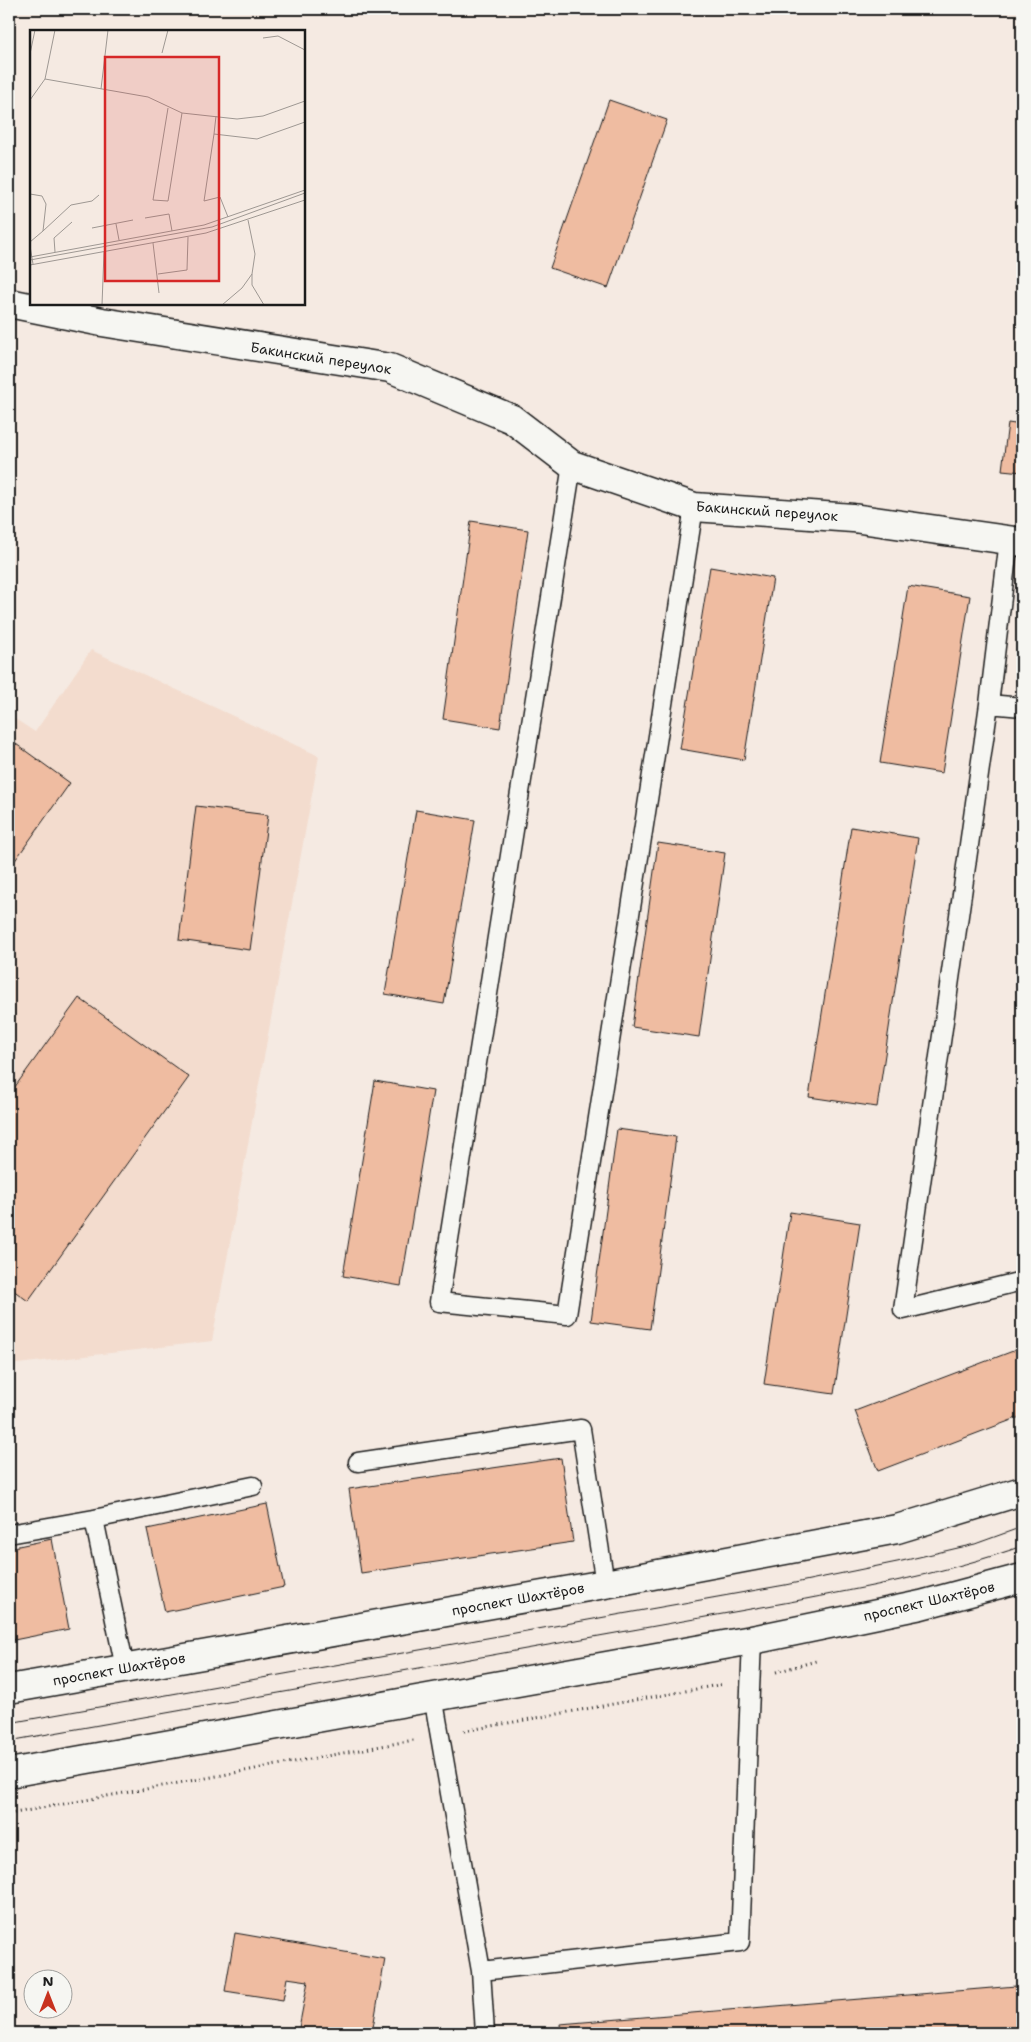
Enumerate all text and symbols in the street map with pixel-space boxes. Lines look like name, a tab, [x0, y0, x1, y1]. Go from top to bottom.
inset map	[30, 30, 305, 305]
street label: Бакинский переулок	[249, 338, 393, 378]
street label: Бакинский переулок	[695, 497, 839, 525]
street label: проспект Шахтёров	[862, 1577, 996, 1625]
street label: проспект Шахтёров	[450, 1578, 586, 1620]
street label: проспект Шахтёров	[51, 1648, 187, 1690]
north arrow	[22, 1970, 72, 2020]
text: N	[42, 1972, 54, 1990]

